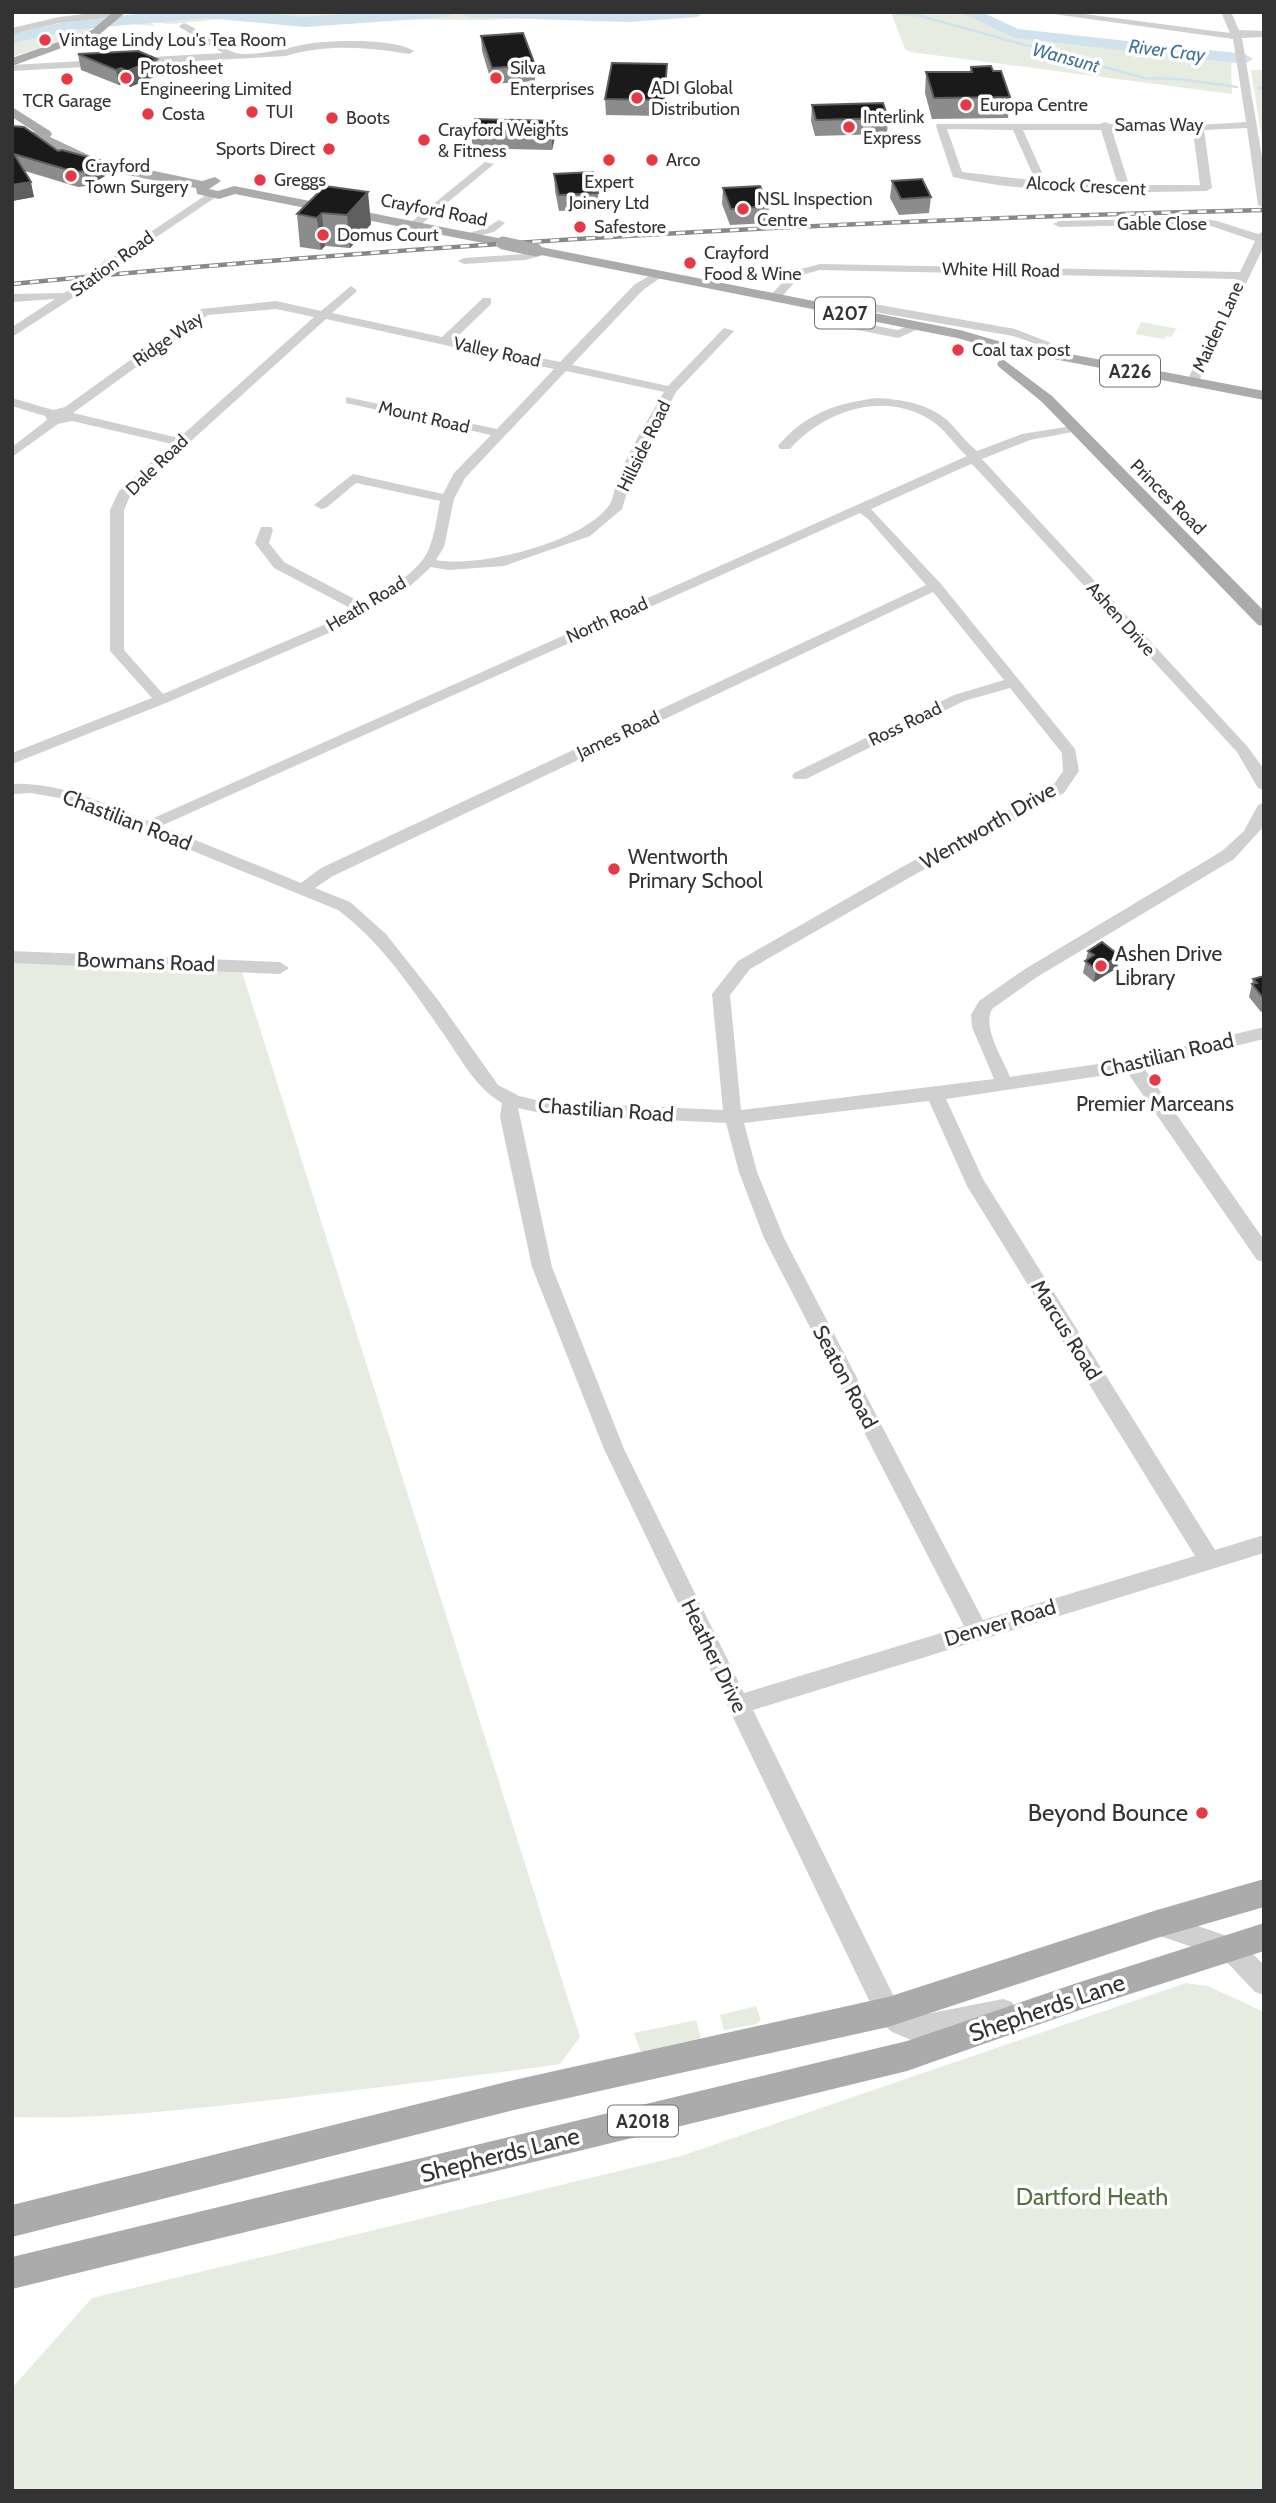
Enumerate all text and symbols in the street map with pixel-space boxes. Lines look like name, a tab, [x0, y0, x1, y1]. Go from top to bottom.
place label: Vintage Lindy Lou's Tea Room	[59, 29, 286, 51]
marker: Vintage Lindy Lou's Tea Room	[37, 32, 53, 48]
water label: River Cray	[1128, 34, 1208, 67]
water label: Wansunt	[1030, 38, 1103, 78]
place label: Protosheet Engineering Limited	[140, 57, 292, 100]
place label: Silva Enterprises	[510, 57, 594, 100]
marker: Protosheet Engineering Limited	[118, 70, 134, 86]
marker: Silva Enterprises	[488, 70, 504, 86]
marker: TCR Garage	[59, 71, 75, 87]
place label: ADI Global Distribution	[651, 77, 740, 120]
place label: TCR Garage	[23, 90, 111, 112]
marker: ADI Global Distribution	[629, 90, 645, 106]
place label: Europa Centre	[980, 94, 1088, 116]
marker: Europa Centre	[958, 97, 974, 113]
place label: TUI	[266, 101, 293, 123]
place label: Costa	[162, 103, 205, 125]
marker: TUI	[244, 104, 260, 120]
marker: Costa	[140, 106, 156, 122]
place label: Interlink Express	[863, 106, 925, 149]
place label: Boots	[346, 107, 390, 129]
marker: Boots	[324, 110, 340, 126]
street label: Samas Way	[1115, 114, 1203, 136]
place label: Crayford Weights & Fitness	[438, 119, 569, 162]
marker: Interlink Express	[841, 119, 857, 135]
marker: Crayford Weights & Fitness	[416, 132, 432, 148]
place label: Sports Direct	[216, 138, 315, 160]
marker: Sports Direct	[321, 141, 337, 157]
place label: Arco	[666, 149, 701, 171]
marker: Expert Joinery Ltd	[601, 152, 617, 168]
marker: Arco	[644, 152, 660, 168]
place label: Crayford Town Surgery	[85, 155, 189, 198]
marker: Crayford Town Surgery	[63, 168, 79, 184]
place label: Greggs	[274, 169, 326, 191]
place label: Expert Joinery Ltd	[568, 171, 649, 214]
marker: Greggs	[252, 172, 268, 188]
street label: Alcock Crescent	[1026, 172, 1146, 200]
place label: NSL Inspection Centre	[757, 188, 872, 231]
street label: Crayford Road	[379, 189, 489, 231]
marker: NSL Inspection Centre	[735, 201, 751, 217]
street label: Gable Close	[1117, 213, 1207, 235]
place label: Safestore	[594, 216, 666, 238]
marker: Safestore	[572, 219, 588, 235]
place label: Domus Court	[337, 224, 439, 246]
street label: Station Road	[66, 226, 158, 302]
marker: Domus Court	[315, 227, 331, 243]
place label: Crayford Food & Wine	[704, 242, 802, 285]
marker: Crayford Food & Wine	[682, 255, 698, 271]
street label: White Hill Road	[942, 258, 1060, 282]
street label: Maiden Lane	[1187, 278, 1249, 376]
road number: A207	[815, 298, 875, 328]
street label: Ridge Way	[129, 307, 207, 371]
street label: Valley Road	[451, 332, 543, 372]
place label: Coal tax post	[972, 339, 1070, 361]
marker: Coal tax post	[950, 342, 966, 358]
road number: A226	[1100, 356, 1160, 386]
street label: Mount Road	[376, 396, 472, 438]
street label: Hillside Road	[613, 397, 675, 495]
street label: Dale Road	[121, 430, 193, 500]
street label: Princes Road	[1126, 455, 1210, 539]
street label: Heath Road	[322, 572, 410, 636]
street label: Ashen Drive	[1082, 577, 1160, 661]
street label: North Road	[563, 592, 651, 648]
street label: Ross Road	[865, 697, 945, 751]
street label: James Road	[572, 706, 663, 764]
street label: Wentworth Drive	[916, 777, 1060, 874]
street label: Chastilian Road	[59, 783, 195, 856]
place label: Wentworth Primary School	[628, 844, 763, 893]
marker: Wentworth Primary School	[606, 861, 622, 877]
place label: Ashen Drive Library	[1115, 941, 1223, 990]
street label: Bowmans Road	[76, 947, 216, 976]
marker: Ashen Drive Library	[1093, 958, 1109, 974]
street label: Chastilian Road	[1098, 1027, 1236, 1082]
marker: Premier Marceans	[1147, 1072, 1163, 1088]
place label: Premier Marceans	[1076, 1091, 1234, 1116]
street label: Chastilian Road	[537, 1092, 675, 1127]
street label: Marcus Road	[1026, 1275, 1107, 1384]
street label: Seaton Road	[808, 1321, 883, 1433]
street label: Denver Road	[941, 1594, 1059, 1651]
street label: Heather Drive	[676, 1595, 753, 1717]
place label: Beyond Bounce	[1028, 1798, 1188, 1827]
marker: Beyond Bounce	[1194, 1805, 1210, 1821]
street label: Shepherds Lane	[965, 1967, 1129, 2048]
road number: A2018	[608, 2106, 678, 2136]
street label: Shepherds Lane	[417, 2121, 582, 2188]
park label: Dartford Heath	[1016, 2182, 1168, 2211]

